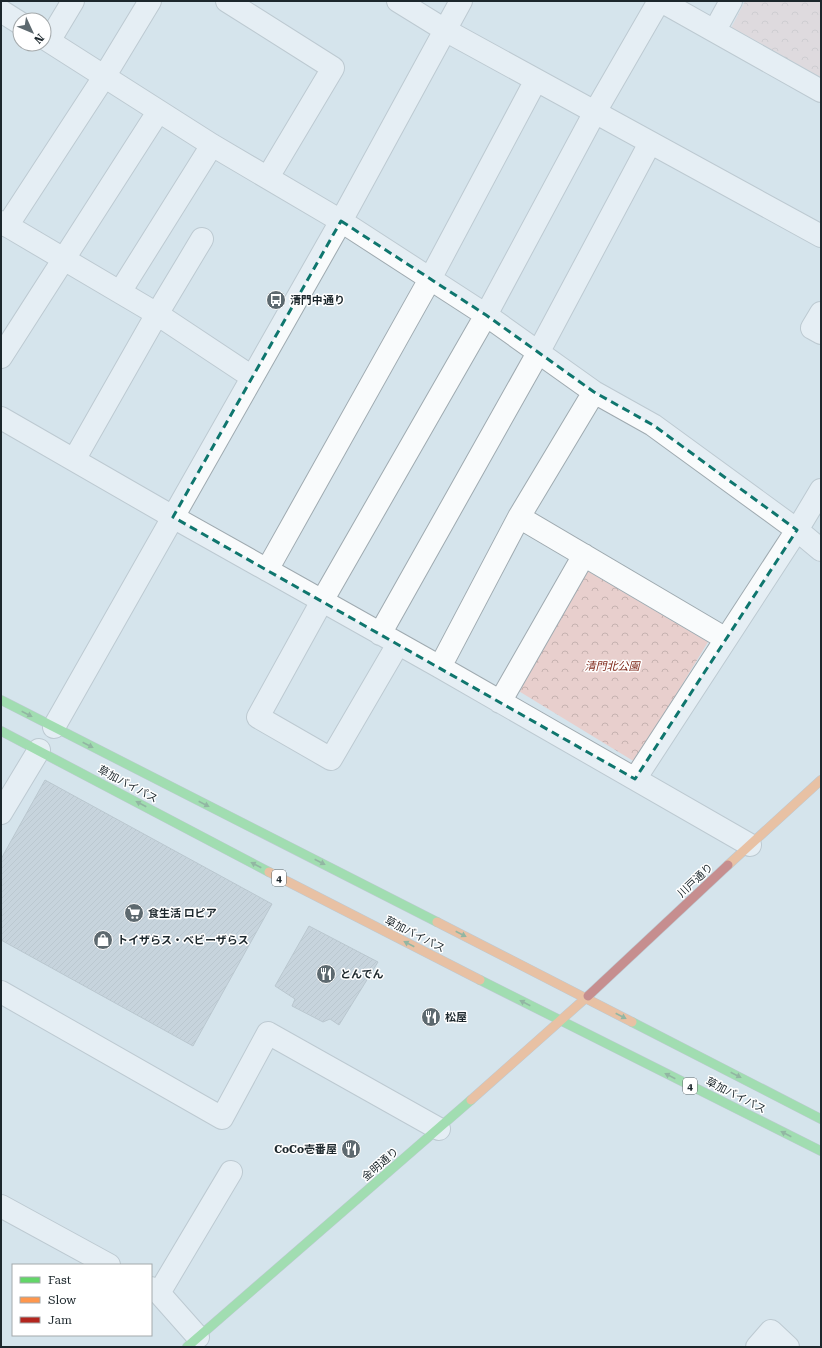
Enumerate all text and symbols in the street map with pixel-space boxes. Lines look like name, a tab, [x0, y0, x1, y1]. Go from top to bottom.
north arrow	[12, 12, 52, 52]
text: N	[31, 31, 46, 47]
bus stop icon: 清門中通り	[265, 289, 287, 311]
place label: 清門中通り	[290, 294, 345, 307]
park label: 清門北公園	[585, 660, 641, 673]
one-way arrow	[22, 710, 33, 717]
one-way arrow	[83, 742, 94, 748]
street label: 草加バイパス	[96, 763, 160, 806]
one-way arrow	[199, 800, 210, 807]
one-way arrow	[135, 801, 147, 808]
one-way arrow	[314, 859, 326, 866]
street label: 川戸通り	[675, 861, 716, 900]
one-way arrow	[250, 862, 262, 868]
road number: 4	[272, 870, 286, 886]
supermarket icon: 食生活 ロピア	[123, 902, 145, 924]
place label: 食生活 ロピア	[148, 907, 217, 920]
street label: 草加バイパス	[383, 914, 447, 955]
shop icon: トイザらス・ベビーザらス	[92, 929, 114, 951]
one-way arrow	[455, 931, 467, 937]
place label: トイザらス・ベビーザらス	[117, 934, 249, 947]
one-way arrow	[403, 941, 415, 947]
restaurant icon: とんでん	[315, 963, 337, 985]
place label: とんでん	[340, 968, 383, 981]
one-way arrow	[519, 1000, 531, 1006]
restaurant icon: 松屋	[420, 1006, 442, 1028]
place label: 松屋	[445, 1011, 467, 1024]
one-way arrow	[615, 1012, 627, 1019]
one-way arrow	[731, 1072, 742, 1078]
one-way arrow	[664, 1073, 675, 1079]
street label: 草加バイパス	[704, 1075, 768, 1116]
road number: 4	[683, 1078, 697, 1094]
one-way arrow	[780, 1131, 792, 1137]
restaurant icon: CoCo壱番屋	[340, 1138, 362, 1160]
place label: CoCo壱番屋	[274, 1143, 337, 1156]
street label: 金明通り	[359, 1145, 401, 1184]
legend	[12, 1264, 152, 1336]
text: Fast	[48, 1273, 72, 1287]
text: Slow	[48, 1293, 76, 1307]
text: Jam	[48, 1313, 72, 1327]

